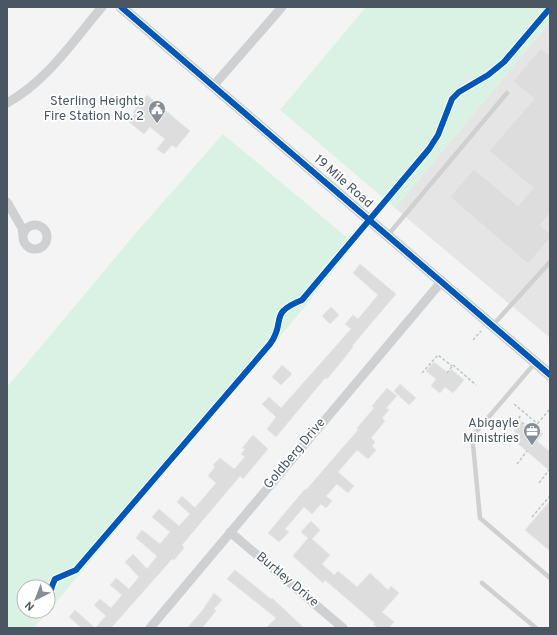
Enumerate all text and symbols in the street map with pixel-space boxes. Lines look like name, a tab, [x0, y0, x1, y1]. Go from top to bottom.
place label: Sterling Heights Fire Station No. 2	[44, 94, 144, 125]
public building icon: Sterling Heights Fire Station No. 2	[147, 99, 167, 124]
street label: 19 Mile Road	[310, 152, 376, 212]
street label: Goldberg Drive	[261, 415, 329, 493]
place label: Abigayle Ministries	[463, 416, 519, 447]
office icon: Abigayle Ministries	[522, 421, 542, 446]
street label: Burtley Drive	[252, 549, 322, 611]
north arrow	[16, 579, 56, 619]
text: N	[22, 598, 38, 614]

